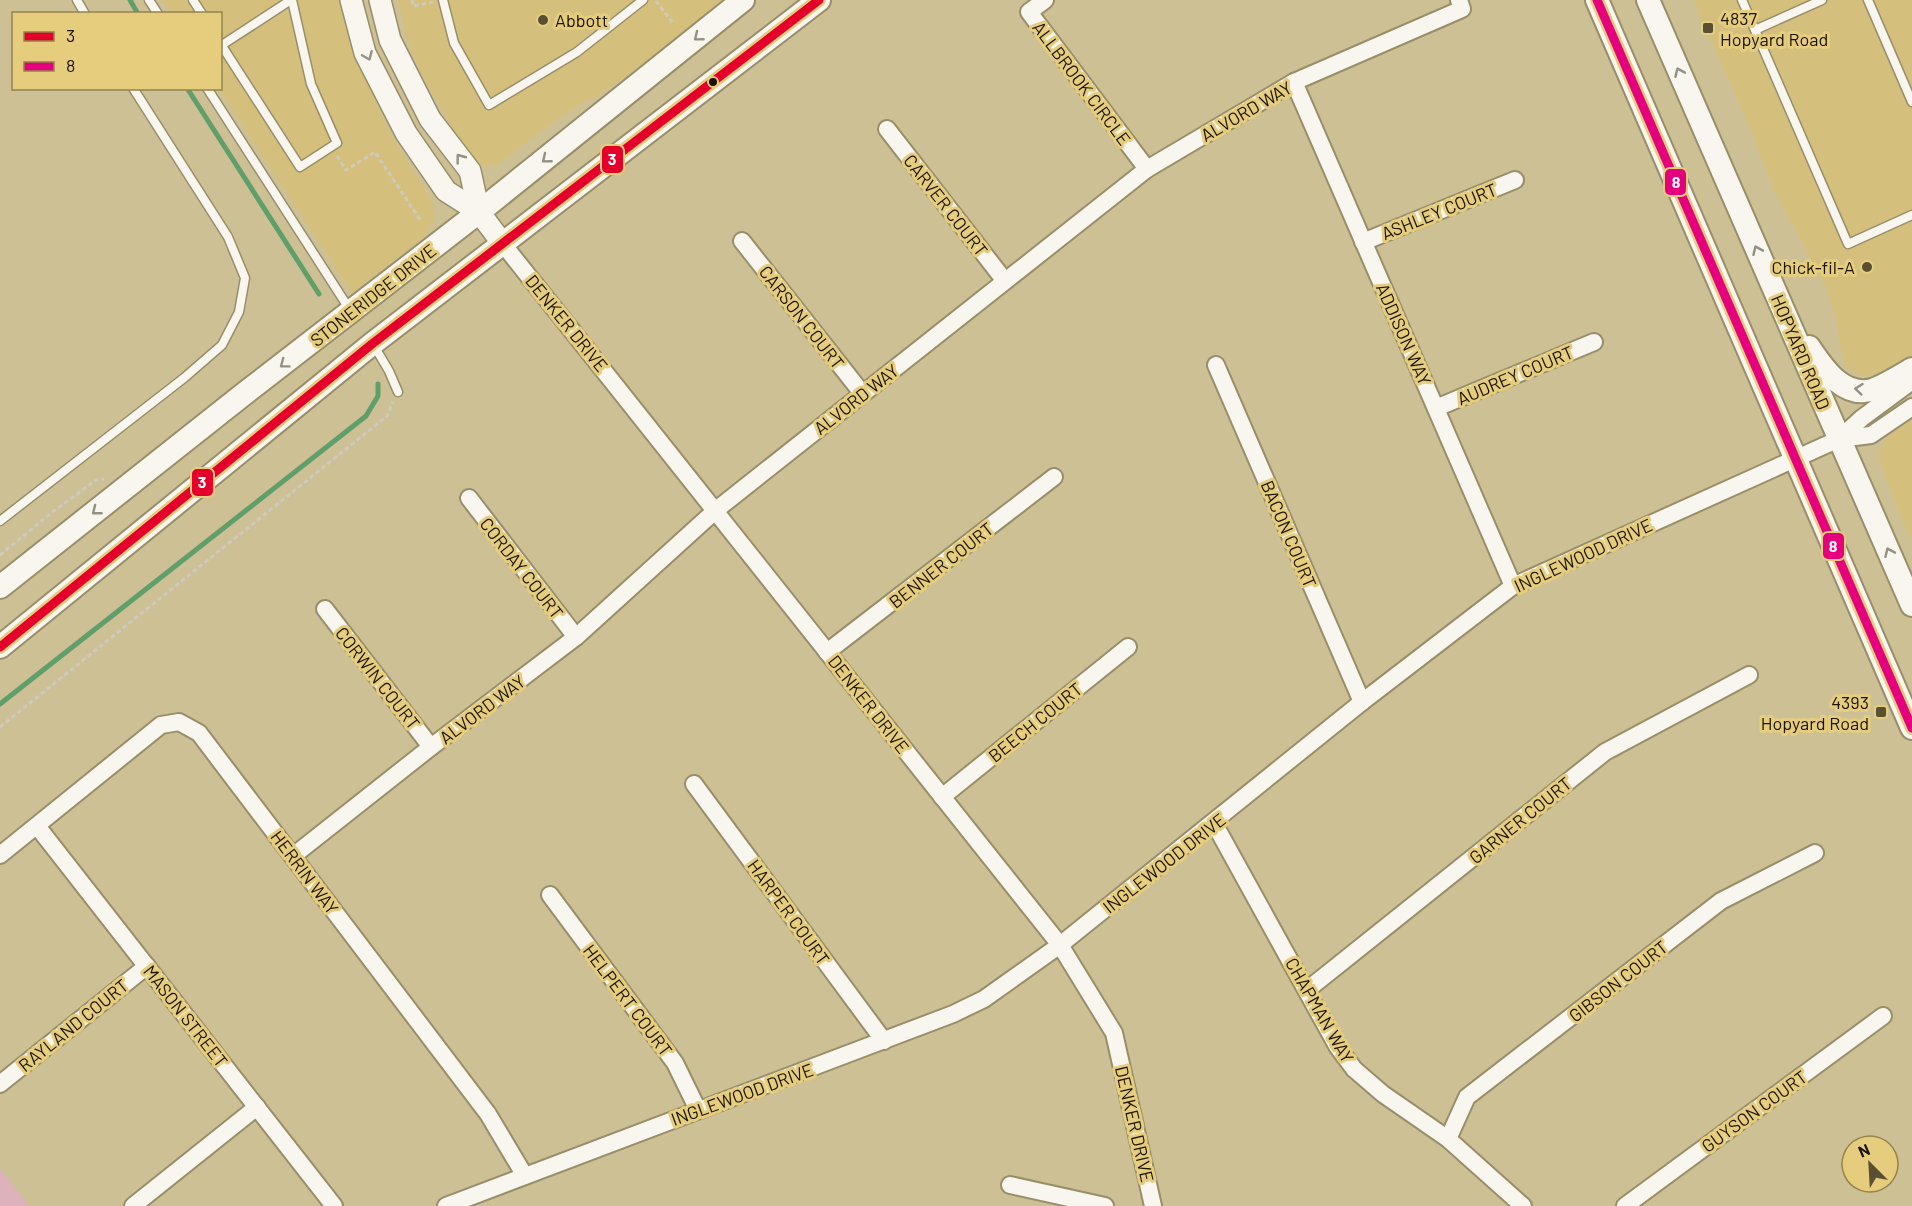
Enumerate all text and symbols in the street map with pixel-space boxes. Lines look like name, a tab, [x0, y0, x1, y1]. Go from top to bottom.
place label: 4837 Hopyard Road	[1720, 7, 1828, 50]
place label: Abbott	[555, 9, 608, 31]
legend	[12, 12, 222, 90]
marker: Abbott	[536, 13, 550, 27]
street label: ALLBROOK CIRCLE	[1028, 17, 1136, 149]
marker: 4837 Hopyard Road	[1701, 21, 1715, 35]
text: 3	[66, 24, 75, 46]
one-way arrow	[693, 29, 704, 40]
one-way arrow	[361, 50, 373, 61]
text: 8	[66, 54, 75, 76]
one-way arrow	[1674, 67, 1686, 78]
unlabelled marker	[707, 76, 719, 88]
street label: ALVORD WAY	[1196, 76, 1296, 146]
line badge: 3	[601, 145, 624, 174]
text: 3	[608, 149, 616, 168]
street label: CARVER COURT	[899, 150, 993, 260]
one-way arrow	[541, 151, 552, 162]
one-way arrow	[456, 153, 467, 164]
line badge: 8	[1664, 168, 1687, 196]
text: 8	[1672, 172, 1681, 191]
street label: ASHLEY COURT	[1378, 178, 1500, 244]
street label: STONERIDGE DRIVE	[306, 239, 440, 351]
one-way arrow	[1752, 246, 1764, 257]
place label: Chick-fil-A	[1771, 256, 1855, 278]
marker: Chick-fil-A	[1860, 260, 1874, 274]
street label: CARSON COURT	[755, 261, 849, 373]
street label: DENKER DRIVE	[521, 270, 613, 376]
street label: ADDISON WAY	[1372, 280, 1436, 388]
street label: HOPYARD ROAD	[1767, 291, 1835, 413]
street label: AUDREY COURT	[1453, 341, 1577, 409]
one-way arrow	[279, 356, 290, 367]
street label: ALVORD WAY	[809, 359, 903, 439]
one-way arrow	[1854, 383, 1864, 396]
line badge: 3	[191, 468, 214, 497]
text: 3	[198, 472, 206, 491]
street label: BACON COURT	[1257, 477, 1321, 591]
one-way arrow	[92, 504, 103, 515]
street label: CORDAY COURT	[476, 513, 568, 623]
street label: INGLEWOOD DRIVE	[1510, 513, 1656, 597]
street label: BENNER COURT	[884, 517, 998, 613]
line badge: 8	[1822, 532, 1845, 560]
text: 8	[1829, 536, 1838, 555]
one-way arrow	[1884, 547, 1896, 558]
street label: CORWIN COURT	[331, 622, 425, 734]
street label: DENKER DRIVE	[824, 650, 914, 758]
street label: ALVORD WAY	[435, 670, 529, 748]
street label: BEECH COURT	[984, 677, 1086, 767]
place label: 4393 Hopyard Road	[1761, 691, 1869, 734]
marker: 4393 Hopyard Road	[1874, 705, 1888, 719]
street label: GARNER COURT	[1464, 772, 1576, 868]
street label: INGLEWOOD DRIVE	[1098, 808, 1230, 918]
street label: HERRIN WAY	[266, 826, 344, 918]
street label: HARPER COURT	[743, 855, 835, 969]
street label: GIBSON COURT	[1564, 936, 1672, 1026]
street label: HELPERT COURT	[579, 940, 677, 1060]
street label: CHAPMAN WAY	[1281, 953, 1359, 1067]
street label: MASON STREET	[139, 960, 233, 1072]
street label: RAYLAND COURT	[14, 974, 132, 1076]
street label: INGLEWOOD DRIVE	[668, 1058, 816, 1130]
street label: DENKER DRIVE	[1111, 1064, 1159, 1184]
street label: GUYSON COURT	[1697, 1065, 1811, 1157]
north arrow	[1840, 1134, 1900, 1194]
text: N	[1855, 1139, 1872, 1161]

